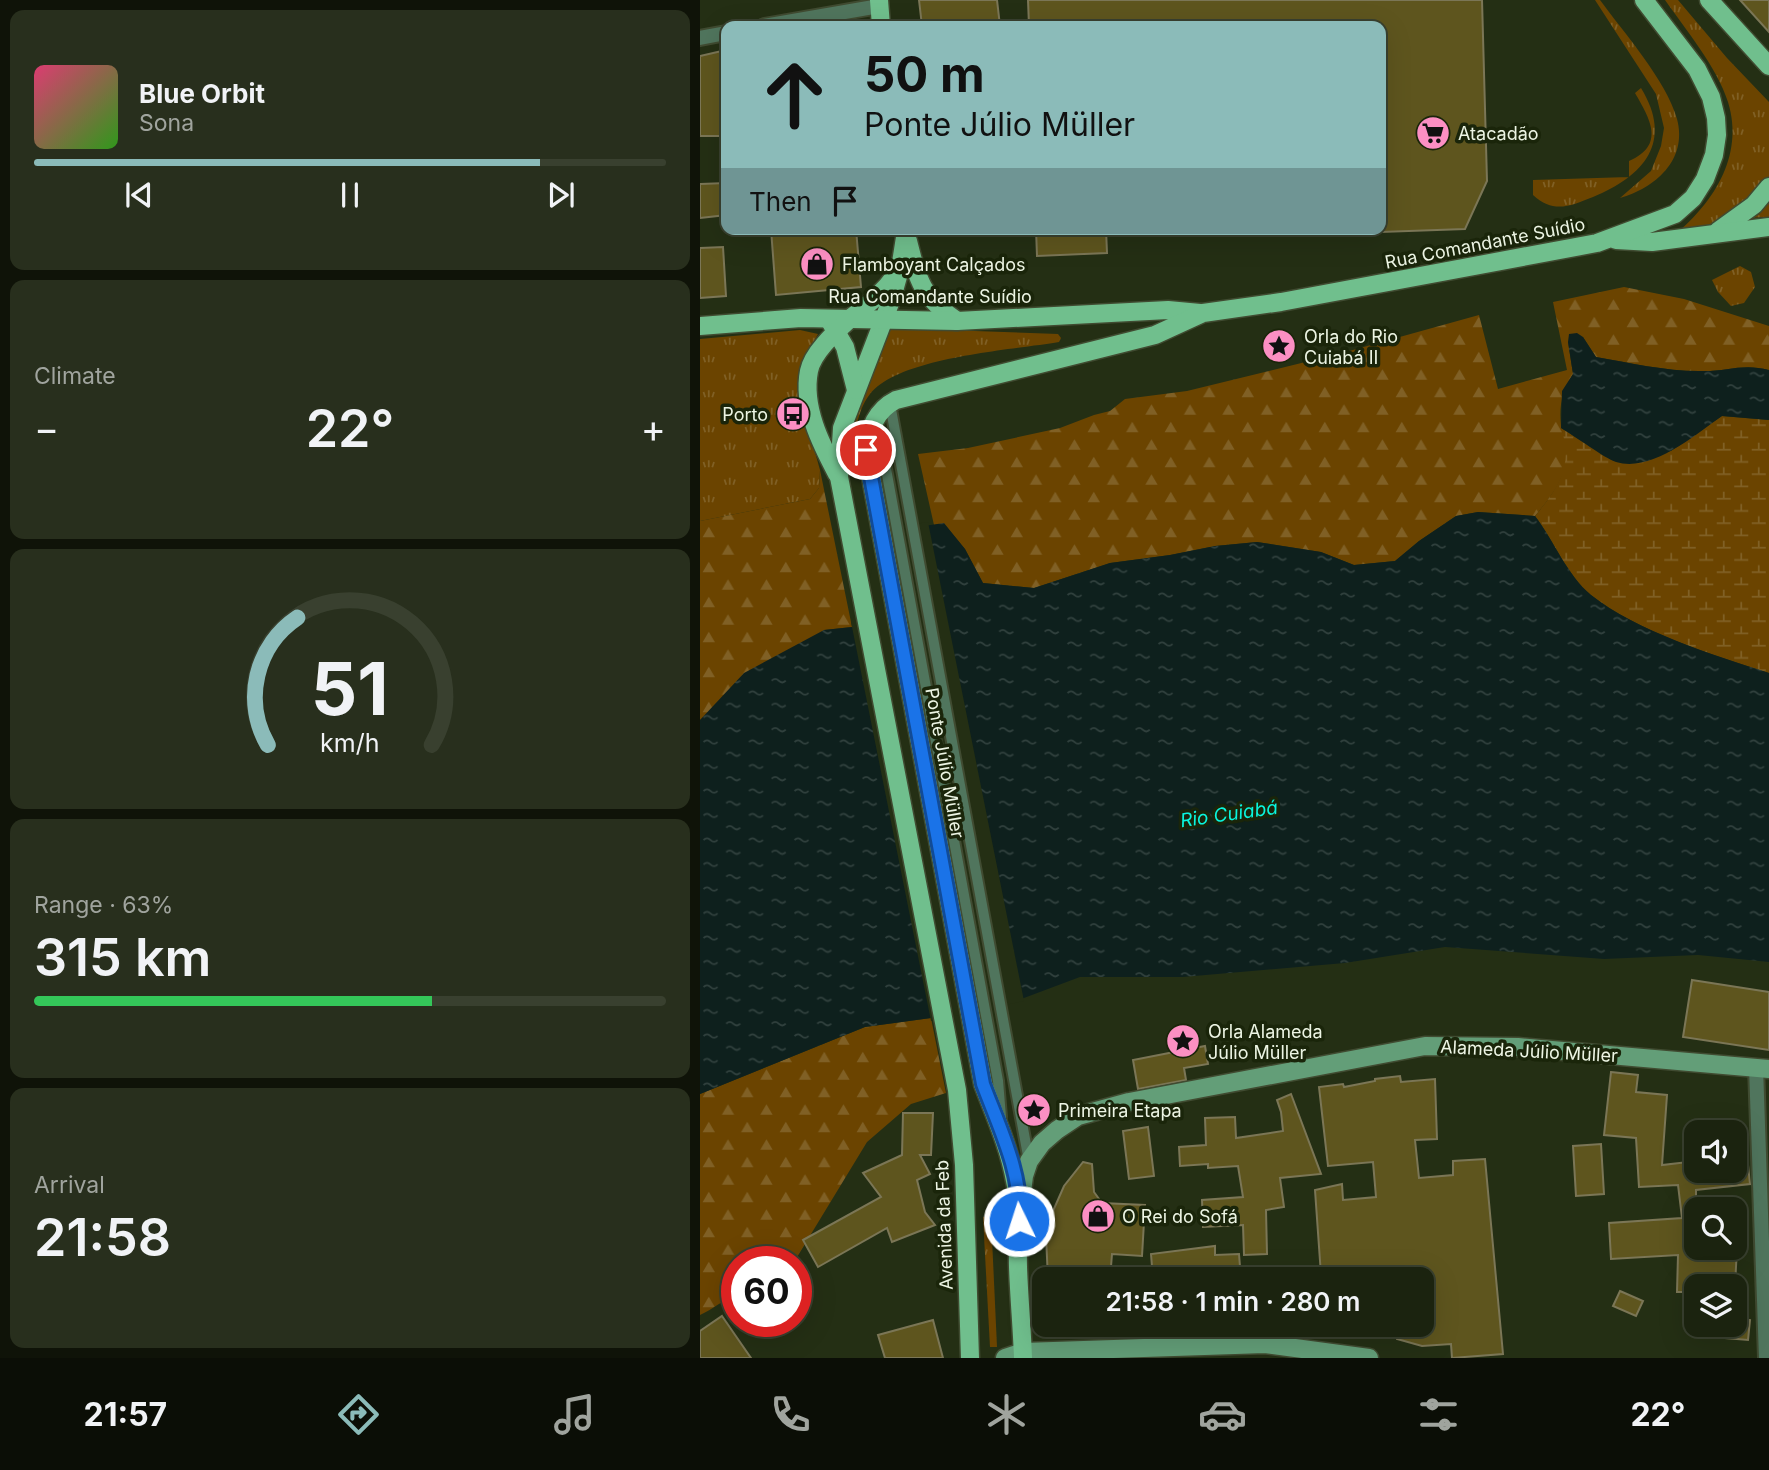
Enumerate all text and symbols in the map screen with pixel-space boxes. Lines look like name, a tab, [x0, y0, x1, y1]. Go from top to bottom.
text: 50 m	[864, 45, 985, 104]
icon: ahead	[749, 49, 840, 140]
text: Blue Orbit	[139, 78, 265, 109]
text: Ponte Júlio Müller	[864, 105, 1135, 144]
text: Sona	[139, 109, 194, 137]
supermarket icon: Atacadão	[1414, 114, 1452, 152]
place label: Atacadão	[1458, 123, 1539, 144]
icon: previous	[120, 176, 158, 214]
icon: pause	[331, 176, 369, 214]
icon: next	[542, 176, 580, 214]
icon: arrive	[826, 182, 864, 220]
text: Then	[749, 186, 812, 217]
street label: Rua Comandante Suídio	[1383, 213, 1587, 273]
shop icon: Flamboyant Calçados	[798, 245, 836, 283]
place label: Flamboyant Calçados	[842, 254, 1026, 275]
street label: Rua Comandante Suídio	[828, 286, 1032, 307]
place label: Orla do Rio Cuiabá II	[1304, 326, 1398, 368]
place icon: Orla do Rio Cuiabá II	[1260, 327, 1298, 365]
text: Climate	[34, 362, 116, 390]
bus stop icon: Porto	[774, 395, 812, 433]
text: 22°	[306, 397, 394, 460]
place label: Porto	[722, 404, 768, 425]
text: −	[34, 405, 59, 451]
text: +	[641, 405, 666, 451]
pin	[836, 420, 896, 480]
icon: arrive	[847, 431, 885, 469]
text: 51	[311, 644, 389, 733]
street label: Ponte Júlio Müller	[921, 686, 969, 840]
text: km/h	[320, 728, 380, 758]
water label: Rio Cuiabá	[1179, 796, 1280, 832]
text: Range · 63%	[34, 891, 173, 919]
text: 315 km	[34, 926, 211, 989]
place label: Orla Alameda Júlio Müller	[1208, 1021, 1323, 1063]
place icon: Orla Alameda Júlio Müller	[1164, 1022, 1202, 1060]
street label: Alameda Júlio Müller	[1440, 1036, 1619, 1066]
place icon: Primeira Etapa	[1015, 1091, 1053, 1129]
place label: Primeira Etapa	[1058, 1100, 1182, 1121]
map controls	[1684, 1120, 1747, 1337]
button: sound	[1684, 1120, 1747, 1183]
street label: Avenida da Feb	[931, 1160, 957, 1290]
text: Arrival	[34, 1171, 105, 1199]
position arrow	[982, 1184, 1056, 1258]
shop icon: O Rei do Sofá	[1079, 1197, 1117, 1235]
button: search	[1684, 1197, 1747, 1260]
text: 21:58	[34, 1206, 171, 1269]
place label: O Rei do Sofá	[1122, 1206, 1238, 1227]
speed limit sign: 60	[721, 1246, 812, 1337]
button: layers	[1684, 1274, 1747, 1337]
text: 21:58 · 1 min · 280 m	[1106, 1286, 1360, 1317]
icon: directions	[334, 1390, 383, 1439]
icon: music	[550, 1390, 599, 1439]
icon: phone	[766, 1390, 815, 1439]
icon: climate	[982, 1390, 1031, 1439]
icon: car	[1198, 1390, 1247, 1439]
icon: filters	[1414, 1390, 1463, 1439]
text: 21:57	[84, 1395, 167, 1434]
text: 22°	[1630, 1395, 1685, 1434]

